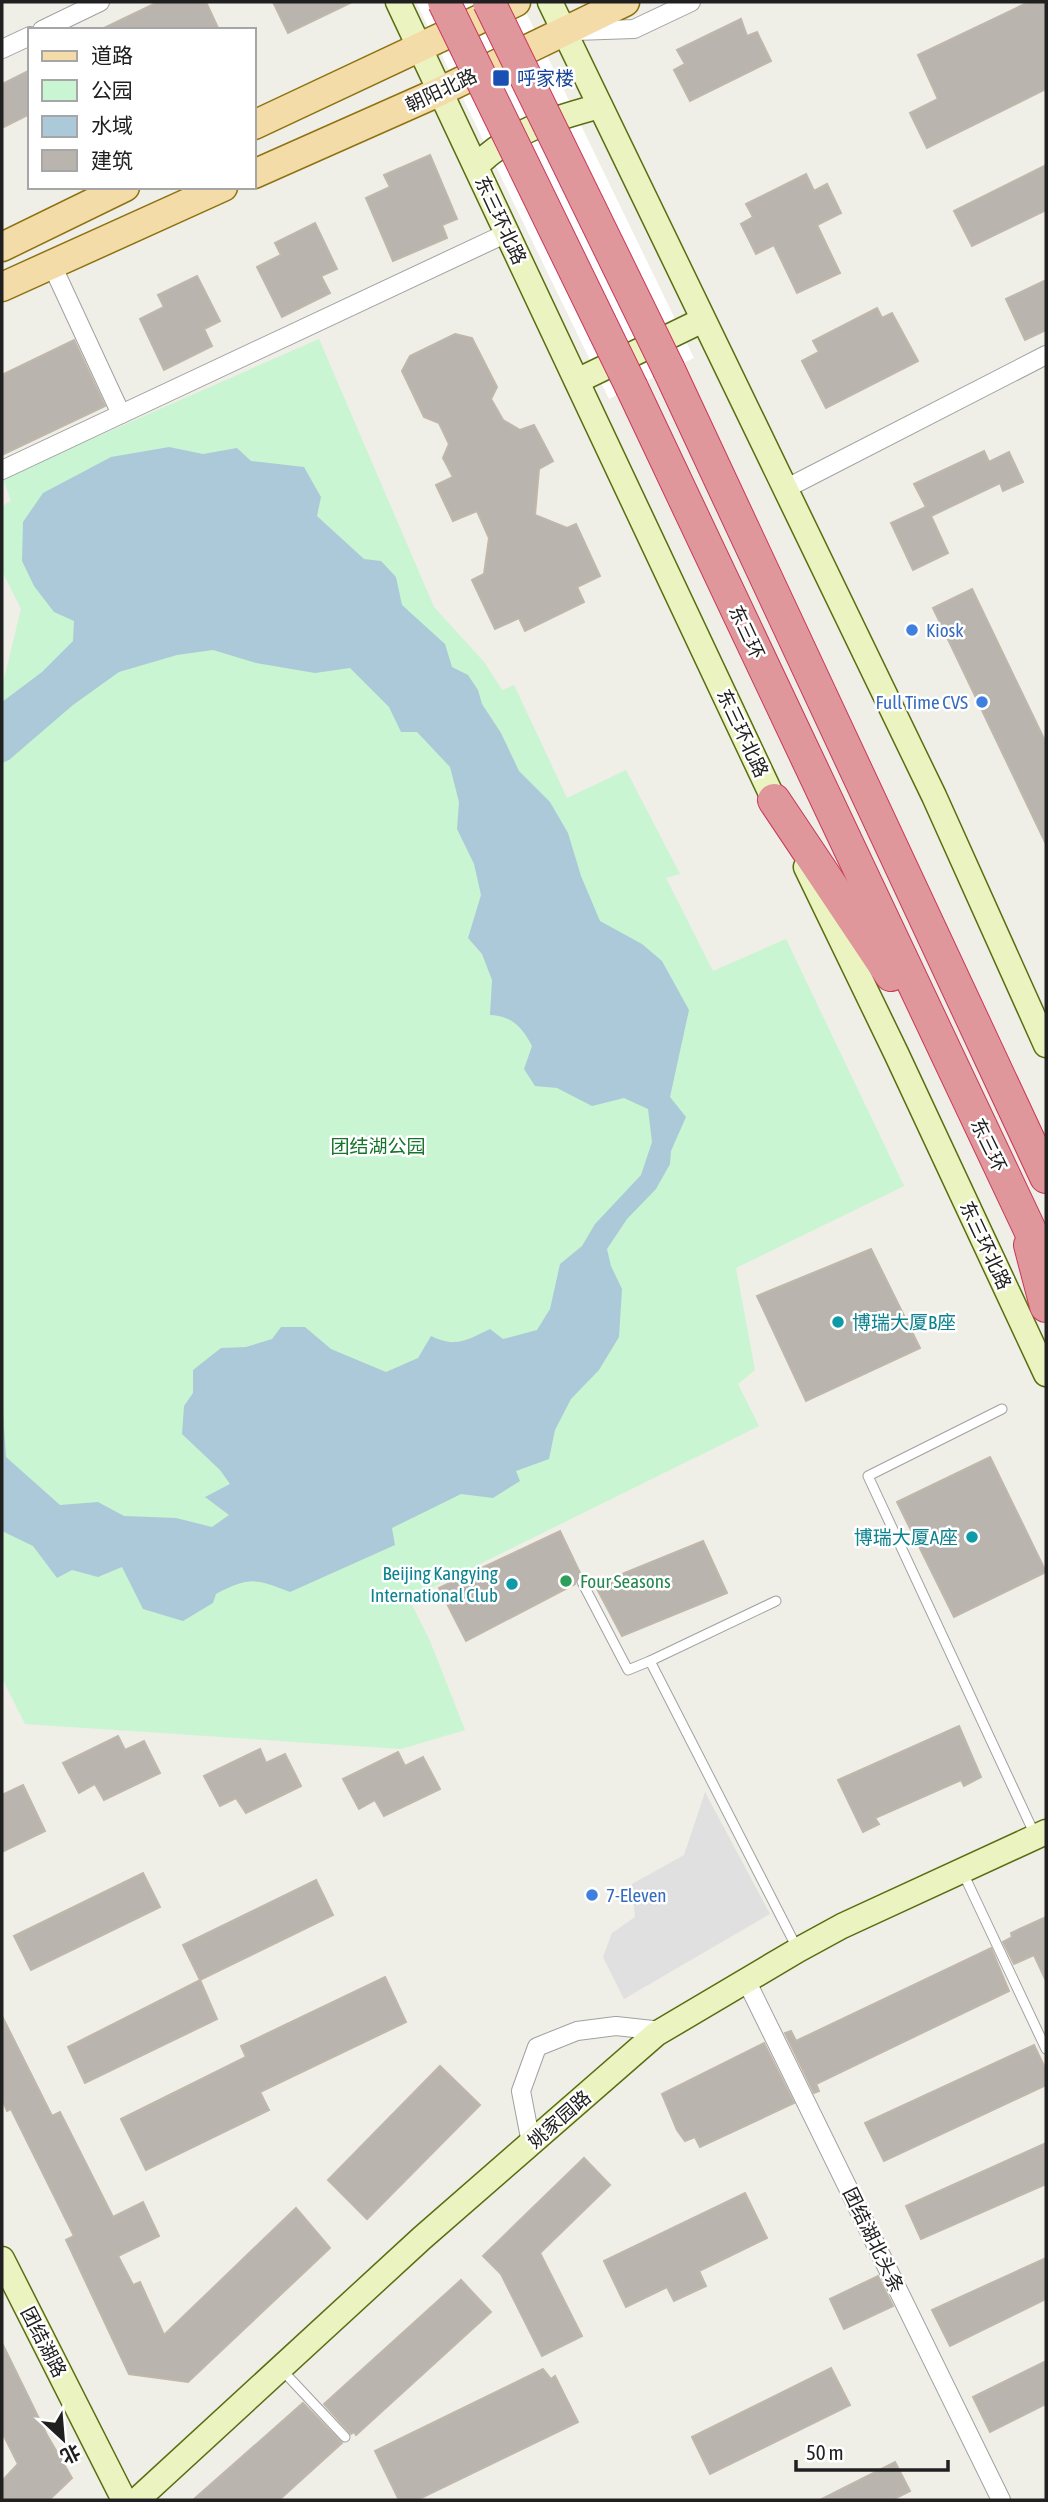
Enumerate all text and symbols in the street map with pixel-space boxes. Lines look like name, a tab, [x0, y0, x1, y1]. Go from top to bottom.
legend	[28, 28, 256, 189]
text: 道路	[91, 43, 133, 67]
street label: 朝阳北路	[402, 64, 480, 116]
place label: 呼家楼	[517, 67, 574, 89]
marker: 呼家楼	[491, 68, 511, 88]
text: 公园	[91, 78, 133, 102]
text: 水域	[91, 113, 133, 137]
text: 建筑	[91, 148, 133, 172]
street label: 东三环北路	[471, 172, 531, 268]
street label: 东三环	[725, 602, 769, 662]
place label: Kiosk	[926, 619, 964, 641]
marker: Kiosk	[904, 622, 920, 638]
street label: 东三环北路	[713, 685, 773, 781]
place label: Full Time CVS	[876, 691, 968, 713]
marker: Full Time CVS	[974, 694, 990, 710]
street label: 东三环	[967, 1115, 1011, 1175]
park label: 团结湖公园	[330, 1135, 426, 1157]
street label: 东三环北路	[956, 1197, 1016, 1293]
place label: 博瑞大厦B座	[852, 1311, 956, 1333]
marker: 博瑞大厦B座	[830, 1314, 846, 1330]
place label: 博瑞大厦A座	[854, 1526, 958, 1548]
marker: 博瑞大厦A座	[964, 1529, 980, 1545]
place label: Beijing Kangying International Club	[370, 1562, 499, 1606]
place label: Four Seasons	[580, 1570, 671, 1592]
marker: Four Seasons	[558, 1573, 574, 1589]
marker: Beijing Kangying International Club	[504, 1576, 520, 1592]
place label: 7-Eleven	[606, 1884, 667, 1906]
marker: 7-Eleven	[584, 1887, 600, 1903]
street label: 姚家园路	[523, 2086, 595, 2152]
street label: 团结湖北头条	[839, 2184, 909, 2296]
street label: 团结湖路	[17, 2303, 71, 2381]
north arrow	[28, 2404, 98, 2474]
scale bar	[796, 2428, 948, 2472]
text: 北	[57, 2440, 84, 2468]
text: 50 m	[806, 2440, 844, 2464]

